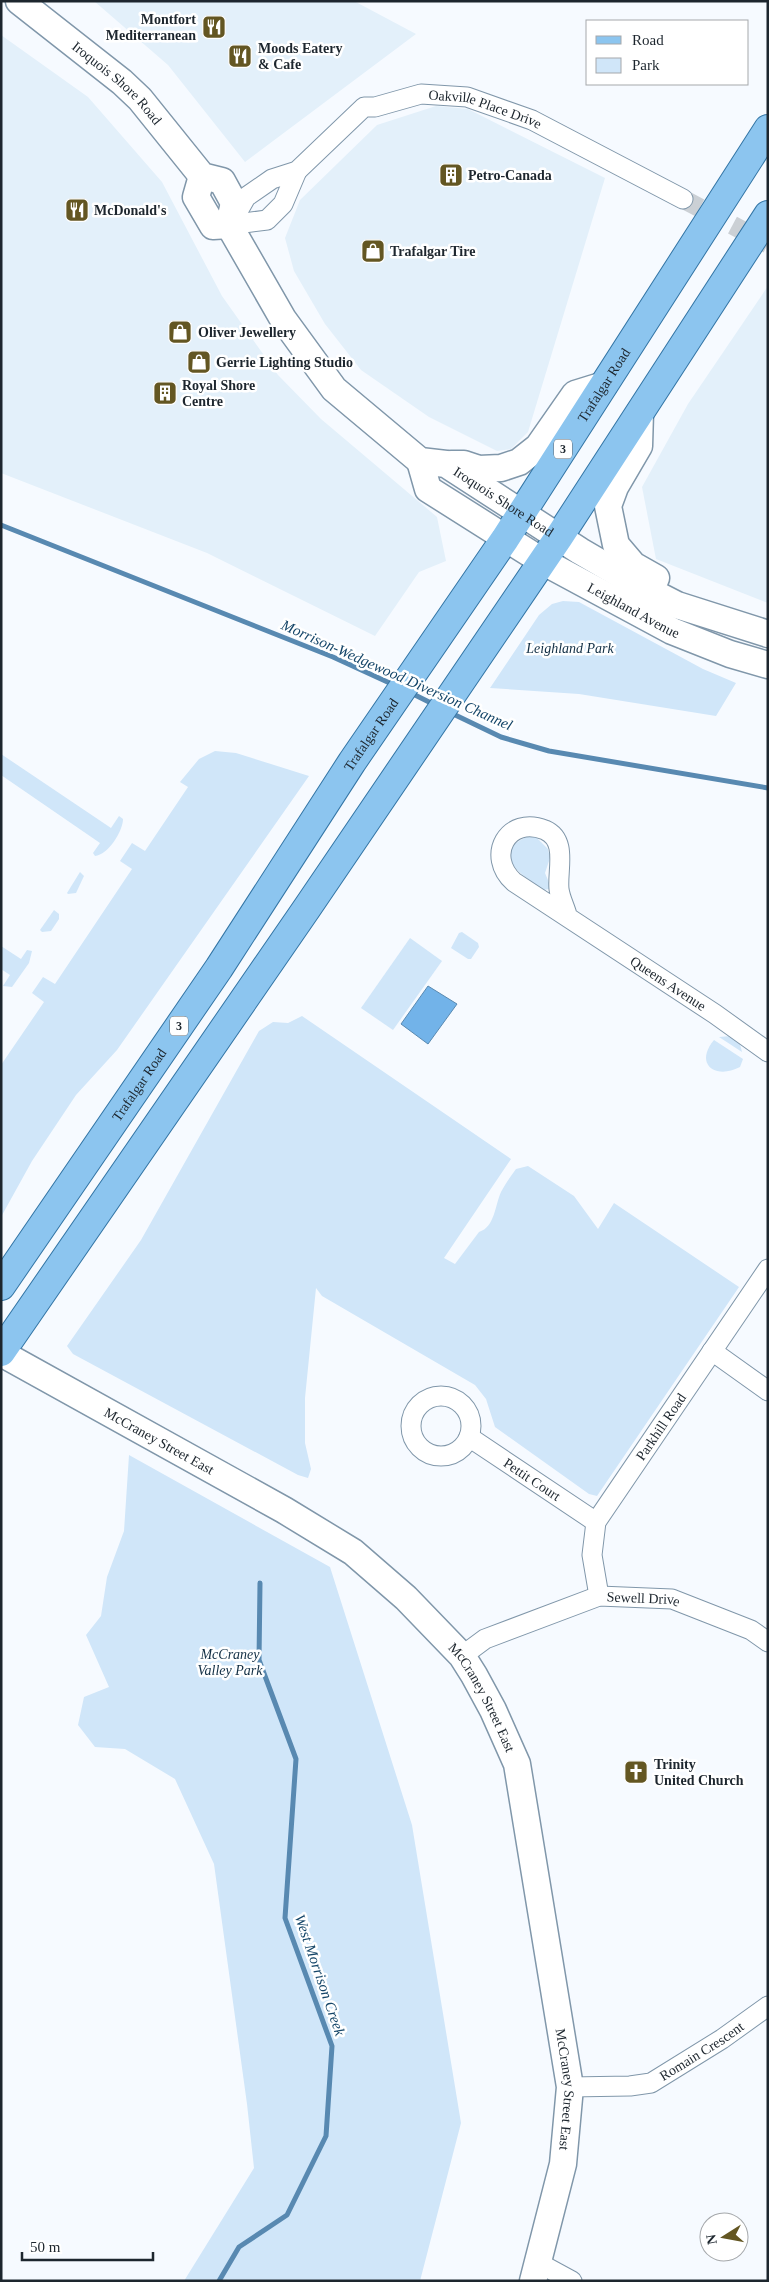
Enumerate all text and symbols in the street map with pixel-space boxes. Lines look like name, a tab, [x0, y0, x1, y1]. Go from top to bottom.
place label: Montfort Mediterranean	[106, 12, 196, 43]
restaurant icon: Montfort Mediterranean	[201, 14, 227, 40]
legend	[586, 20, 749, 85]
text: Road	[632, 32, 664, 48]
street label: Iroquois Shore Road	[69, 39, 164, 128]
place label: Moods Eatery & Cafe	[258, 41, 342, 72]
restaurant icon: Moods Eatery & Cafe	[227, 43, 253, 69]
text: Park	[632, 57, 660, 73]
street label: Oakville Place Drive	[428, 88, 544, 132]
building icon: Petro-Canada	[438, 162, 464, 188]
place label: Petro-Canada	[468, 168, 552, 183]
restaurant icon: McDonald's	[64, 197, 90, 223]
place label: McDonald's	[94, 203, 167, 218]
shop icon: Trafalgar Tire	[360, 238, 386, 264]
place label: Trafalgar Tire	[390, 244, 475, 259]
shop icon: Oliver Jewellery	[167, 319, 193, 345]
place label: Oliver Jewellery	[198, 325, 296, 340]
street label: Trafalgar Road	[575, 346, 633, 425]
shop icon: Gerrie Lighting Studio	[186, 349, 212, 375]
place label: Gerrie Lighting Studio	[216, 355, 353, 370]
place label: Royal Shore Centre	[182, 378, 255, 409]
building icon: Royal Shore Centre	[152, 380, 178, 406]
road number: 3	[554, 439, 572, 458]
street label: Iroquois Shore Road	[451, 464, 556, 540]
street label: Leighland Avenue	[585, 580, 681, 641]
water label: Morrison-Wedgewood Diversion Channel	[278, 616, 515, 733]
park label: Leighland Park	[525, 641, 615, 656]
street label: Trafalgar Road	[341, 696, 401, 774]
street label: Queens Avenue	[627, 953, 708, 1014]
road number: 3	[170, 1016, 188, 1036]
street label: Trafalgar Road	[109, 1046, 170, 1124]
street label: Parkhill Road	[633, 1391, 689, 1463]
street label: McCraney Street East	[102, 1405, 217, 1478]
street label: Pettit Court	[501, 1455, 563, 1504]
street label: Sewell Drive	[606, 1589, 682, 1609]
street label: McCraney Street East	[445, 1640, 518, 1754]
park label: McCraney Valley Park	[198, 1647, 263, 1678]
place label: Trinity United Church	[654, 1757, 744, 1788]
church icon: Trinity United Church	[623, 1759, 649, 1785]
water label: West Morrison Creek	[292, 1912, 348, 2038]
street label: Romain Crescent	[657, 2019, 747, 2084]
street label: McCraney Street East	[552, 2027, 577, 2151]
north arrow	[699, 2212, 749, 2262]
scale bar	[22, 2230, 154, 2262]
text: N	[703, 2233, 720, 2246]
text: 50 m	[30, 2239, 61, 2255]

